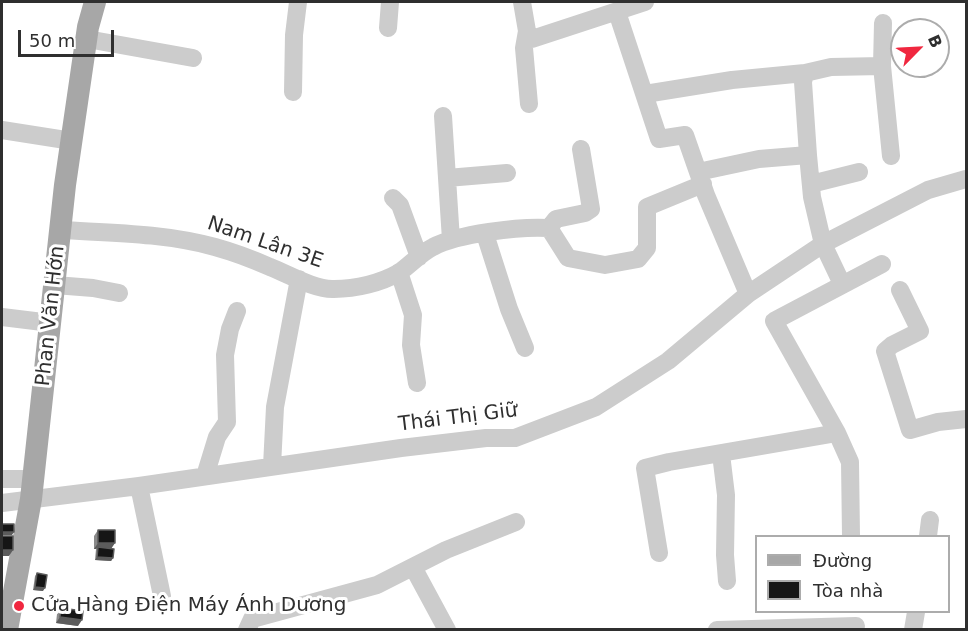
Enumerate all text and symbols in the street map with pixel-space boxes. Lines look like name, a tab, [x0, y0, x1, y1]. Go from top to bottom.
scale bar	[21, 18, 117, 56]
north arrow	[890, 18, 950, 78]
text: 50 m	[29, 30, 75, 51]
text: B	[924, 32, 946, 51]
street label: Nam Lân 3E	[204, 212, 326, 274]
street label: Phan Văn Hớn	[32, 245, 70, 387]
street label: Thái Thị Giữ	[397, 399, 519, 437]
legend	[755, 535, 950, 613]
text: Đường	[813, 550, 872, 571]
text: Tòa nhà	[813, 580, 883, 601]
place label: Cửa Hàng Điện Máy Ánh Dương	[31, 594, 346, 618]
marker: Cửa Hàng Điện Máy Ánh Dương	[12, 599, 26, 613]

